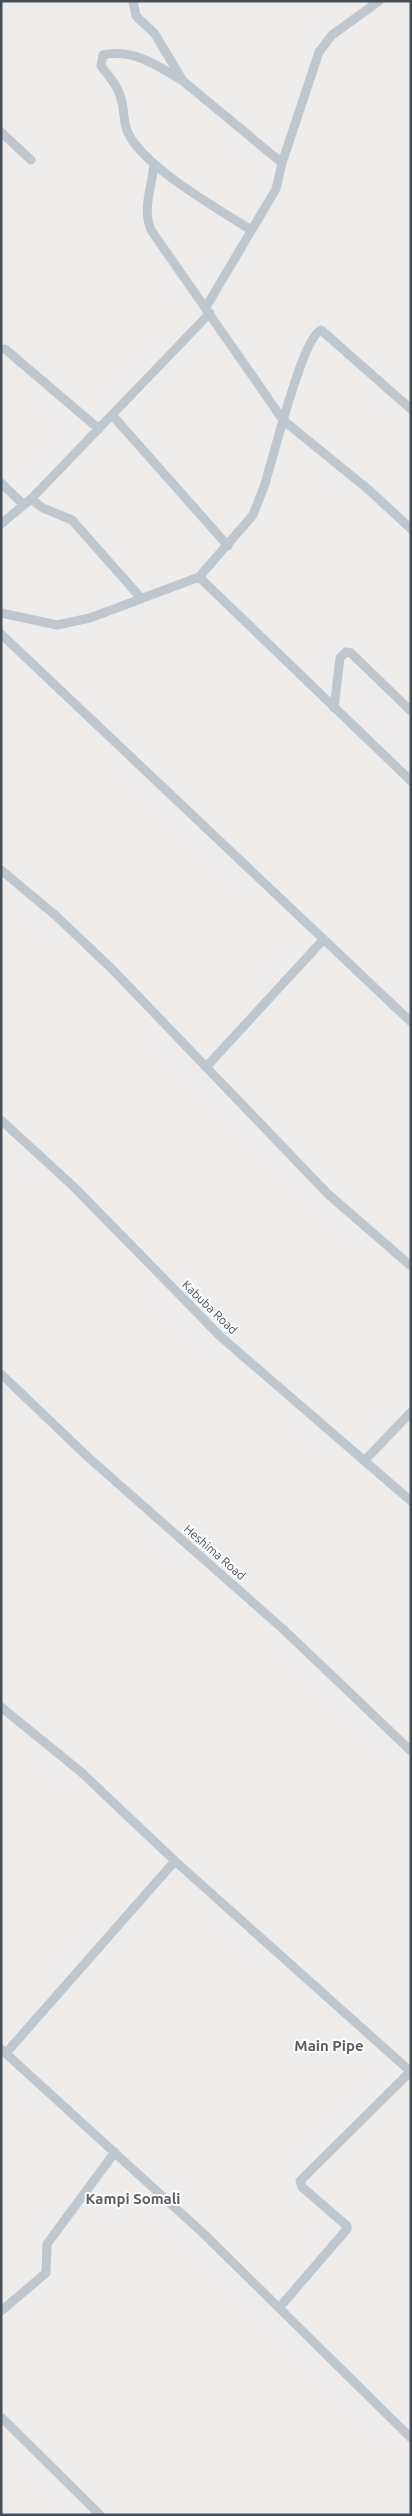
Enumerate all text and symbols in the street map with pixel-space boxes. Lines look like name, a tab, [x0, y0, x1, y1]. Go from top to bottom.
street label: Kabuba Road	[180, 1278, 240, 1336]
street label: Heshima Road	[182, 1522, 248, 1582]
district label: Main Pipe	[294, 2037, 364, 2054]
district label: Kampi Somali	[86, 2190, 180, 2207]

